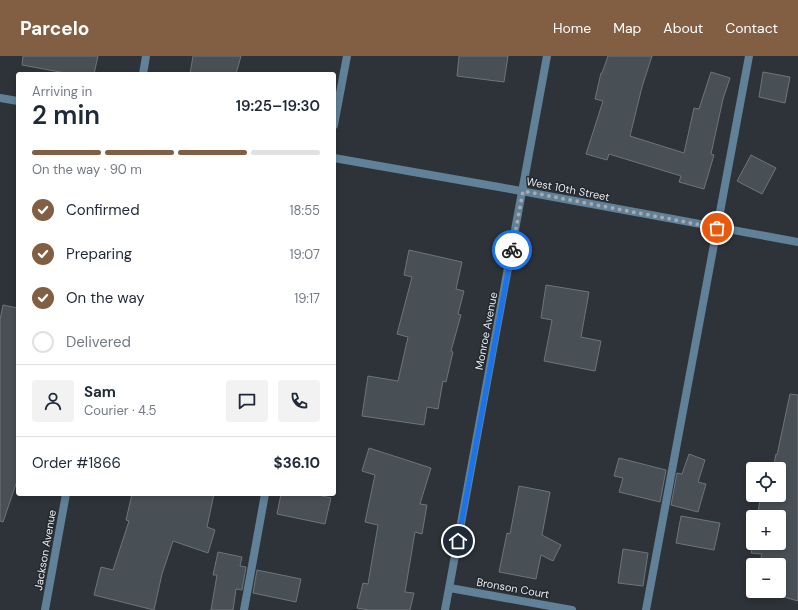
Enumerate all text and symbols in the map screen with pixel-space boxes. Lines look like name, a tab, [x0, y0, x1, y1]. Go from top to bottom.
text: Parcelo	[20, 16, 89, 41]
text: Home	[553, 19, 591, 37]
text: Map	[613, 19, 641, 37]
text: About	[663, 19, 703, 37]
text: Contact	[725, 19, 778, 37]
text: Arriving in	[32, 83, 92, 100]
text: 19:25–19:30	[236, 96, 320, 116]
text: 2 min	[32, 98, 100, 132]
text: On the way · 90 m	[32, 161, 142, 178]
street label: West 10th Street	[525, 174, 611, 204]
icon: check	[32, 199, 54, 221]
text: Confirmed	[66, 200, 140, 220]
text: 18:55	[290, 202, 320, 219]
pin	[700, 211, 734, 245]
icon: bag	[706, 217, 728, 239]
courier	[492, 230, 532, 270]
icon: bike	[501, 239, 523, 261]
icon: check	[32, 243, 54, 265]
text: Preparing	[66, 244, 132, 264]
text: 19:07	[290, 246, 320, 263]
icon: check	[32, 287, 54, 309]
text: On the way	[66, 288, 145, 308]
text: 19:17	[294, 290, 320, 307]
street label: Monroe Avenue	[472, 291, 500, 371]
text: Delivered	[66, 332, 131, 352]
button: person	[32, 380, 74, 422]
button: chat	[226, 380, 268, 422]
button: phone	[278, 380, 320, 422]
text: Sam	[84, 382, 116, 402]
text: Courier · 4.5	[84, 402, 157, 419]
text: Order #1866	[32, 453, 121, 473]
text: $36.10	[274, 453, 320, 473]
map controls	[746, 462, 786, 598]
button: locate	[746, 462, 786, 502]
street label: Jackson Avenue	[31, 509, 59, 591]
button: +	[746, 510, 786, 550]
pin	[441, 524, 475, 558]
icon: home	[447, 530, 469, 552]
button: −	[746, 558, 786, 598]
street label: Bronson Court	[475, 575, 551, 601]

